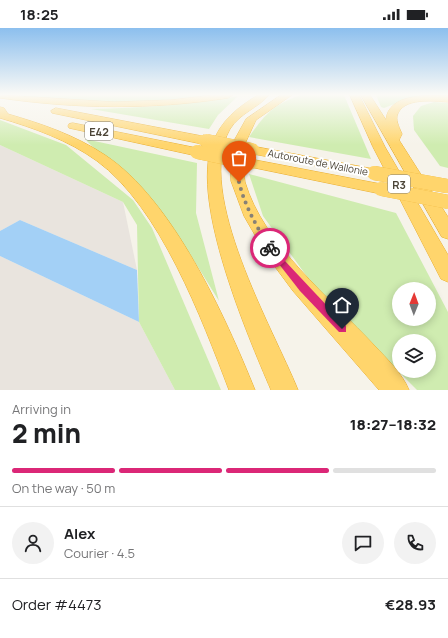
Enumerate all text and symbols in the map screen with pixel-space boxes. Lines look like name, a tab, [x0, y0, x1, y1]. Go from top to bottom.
text: 18:25	[20, 4, 59, 25]
road number: E42	[85, 122, 113, 140]
pin	[222, 141, 256, 182]
street label: Autoroute de Wallonie	[267, 145, 370, 179]
icon: bag	[228, 147, 250, 169]
road number: R3	[388, 175, 410, 193]
courier	[250, 228, 290, 268]
icon: bike	[259, 237, 281, 259]
north arrow	[392, 282, 436, 326]
map controls	[392, 282, 436, 378]
pin	[325, 288, 359, 329]
icon: home	[331, 294, 353, 316]
button: layers	[392, 334, 436, 378]
text: Arriving in	[12, 400, 71, 418]
text: 18:27–18:32	[350, 414, 436, 435]
text: 2 min	[12, 415, 81, 451]
text: On the way · 50 m	[12, 479, 115, 497]
button: person	[12, 522, 54, 564]
button: chat	[342, 522, 384, 564]
button: phone	[394, 522, 436, 564]
text: Alex	[64, 523, 95, 544]
text: Courier · 4.5	[64, 544, 135, 562]
text: Order #4473	[12, 594, 102, 615]
text: €28.93	[385, 594, 436, 615]

